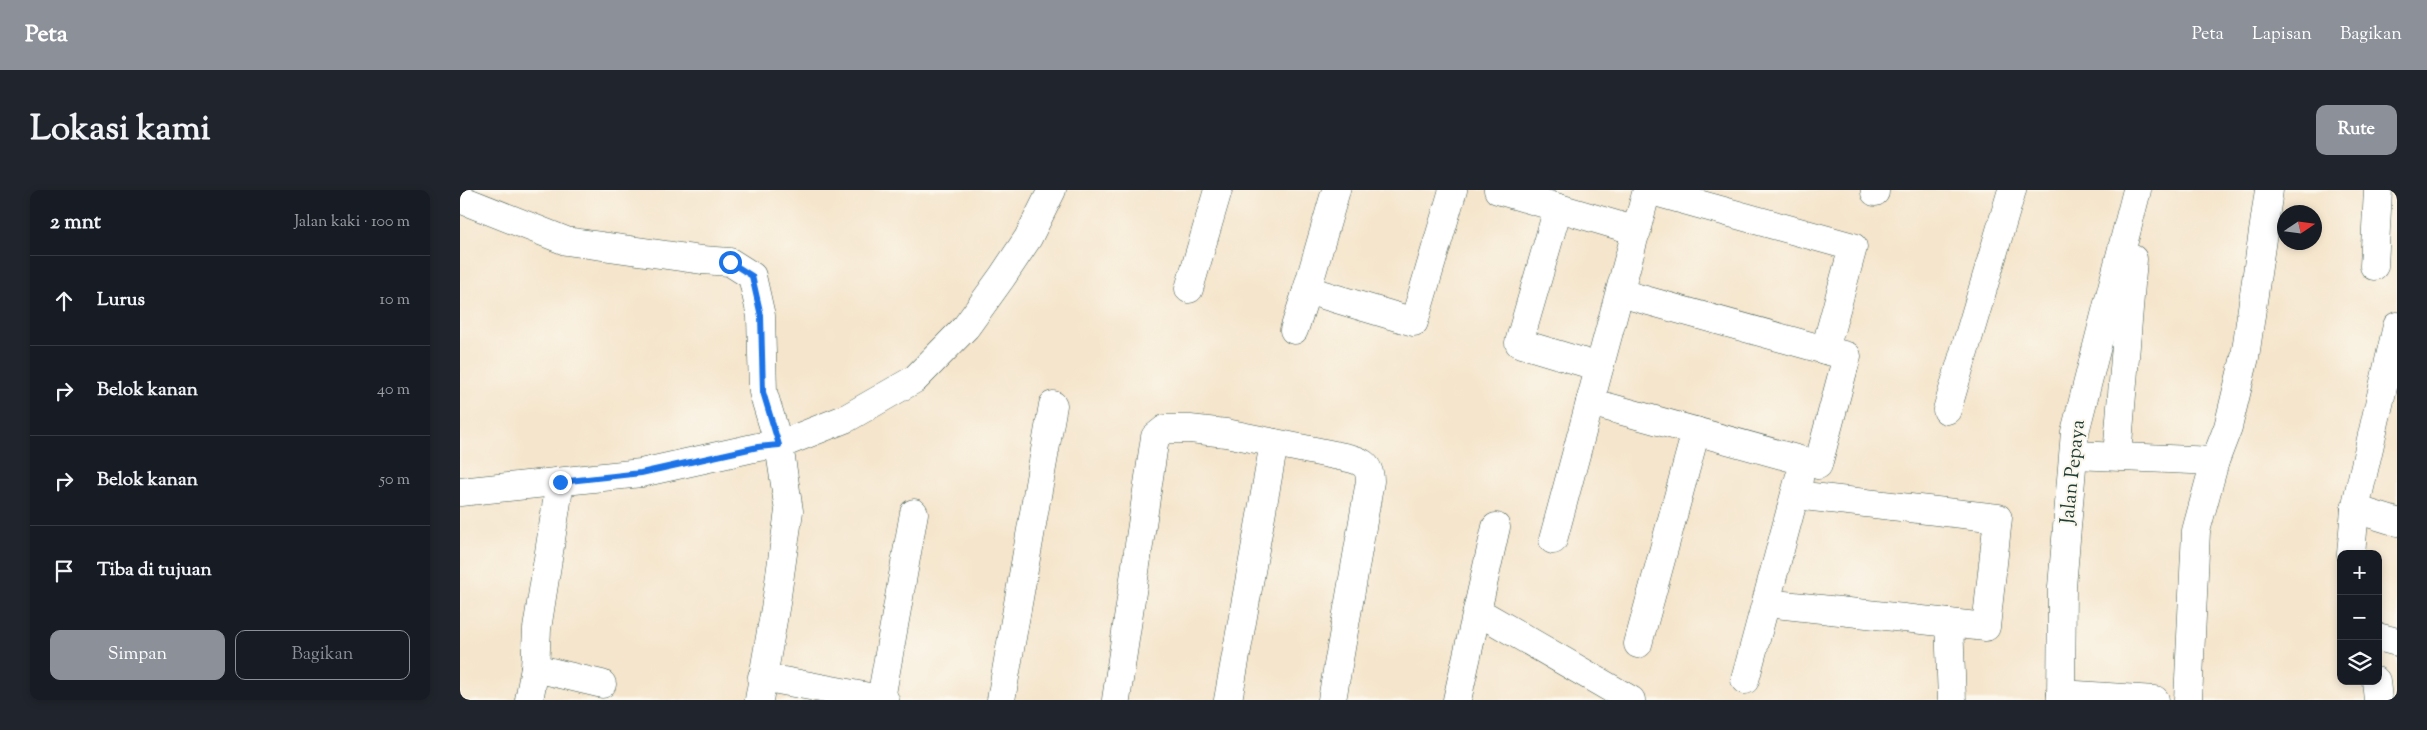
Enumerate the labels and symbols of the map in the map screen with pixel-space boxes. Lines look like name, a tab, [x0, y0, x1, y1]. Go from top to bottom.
north arrow	[2277, 205, 2322, 250]
route start	[719, 251, 742, 274]
street label: Jalan Pepaya	[2054, 418, 2094, 527]
route end	[549, 471, 572, 494]

